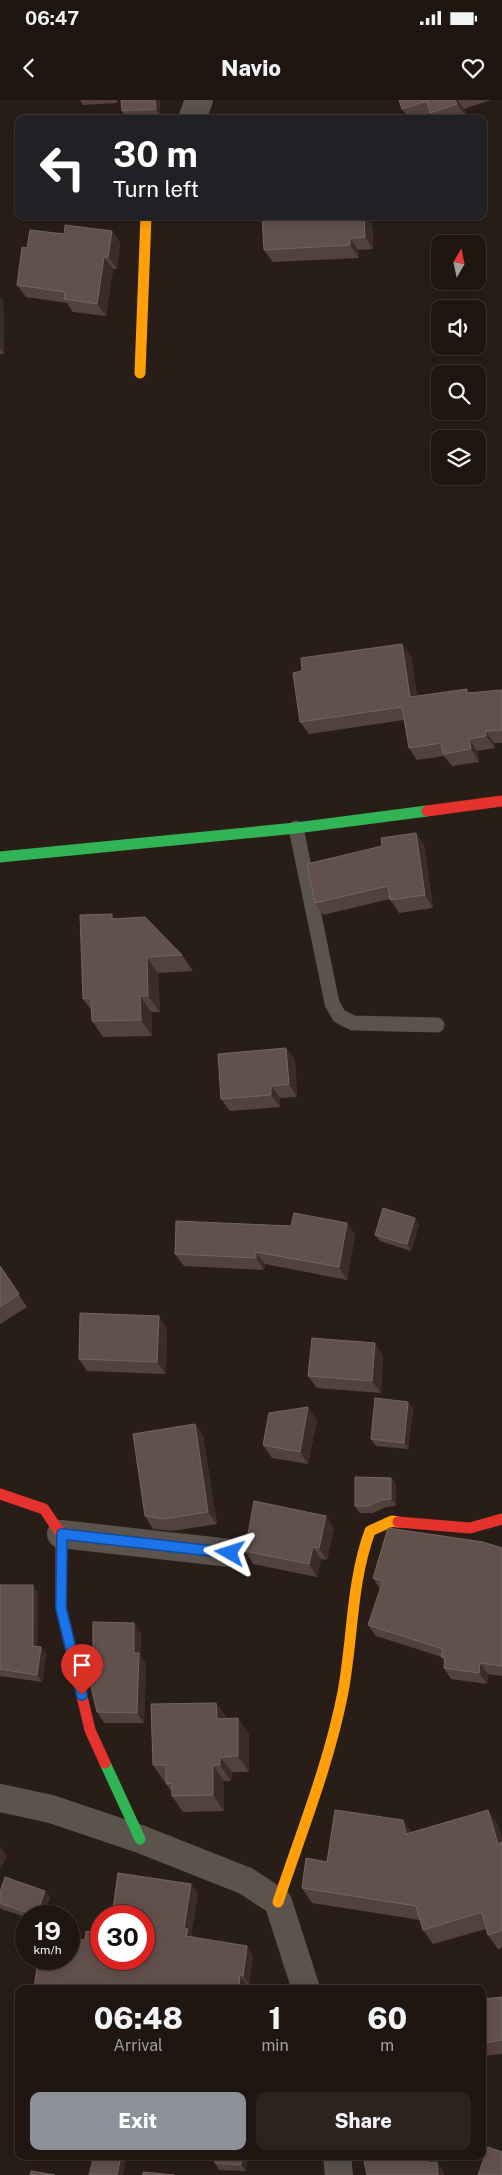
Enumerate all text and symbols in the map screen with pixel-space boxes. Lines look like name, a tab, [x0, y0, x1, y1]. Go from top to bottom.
text: 06:47	[25, 7, 79, 29]
icon: back	[15, 54, 43, 82]
icon: heart	[459, 54, 487, 82]
text: Navio	[221, 55, 281, 81]
text: 30 m	[113, 134, 198, 175]
icon: left	[30, 135, 95, 200]
text: Turn left	[113, 176, 199, 202]
north arrow	[431, 235, 486, 290]
map controls	[431, 235, 486, 485]
button: sound	[431, 300, 486, 355]
button: search	[431, 365, 486, 420]
button: layers	[431, 430, 486, 485]
position arrow	[203, 1526, 255, 1578]
pin	[61, 1644, 103, 1695]
icon: arrive	[68, 1651, 96, 1679]
speed limit sign: 30	[90, 1905, 155, 1970]
text: 19	[34, 1916, 61, 1946]
text: km/h	[33, 1943, 62, 1957]
text: 06:48	[94, 2000, 183, 2036]
text: 1	[268, 2000, 282, 2036]
text: 60	[367, 2000, 407, 2036]
text: Arrival	[114, 2036, 163, 2055]
text: min	[261, 2036, 289, 2055]
text: m	[380, 2036, 394, 2055]
button: Exit	[30, 2092, 246, 2150]
button: Share	[256, 2092, 471, 2150]

